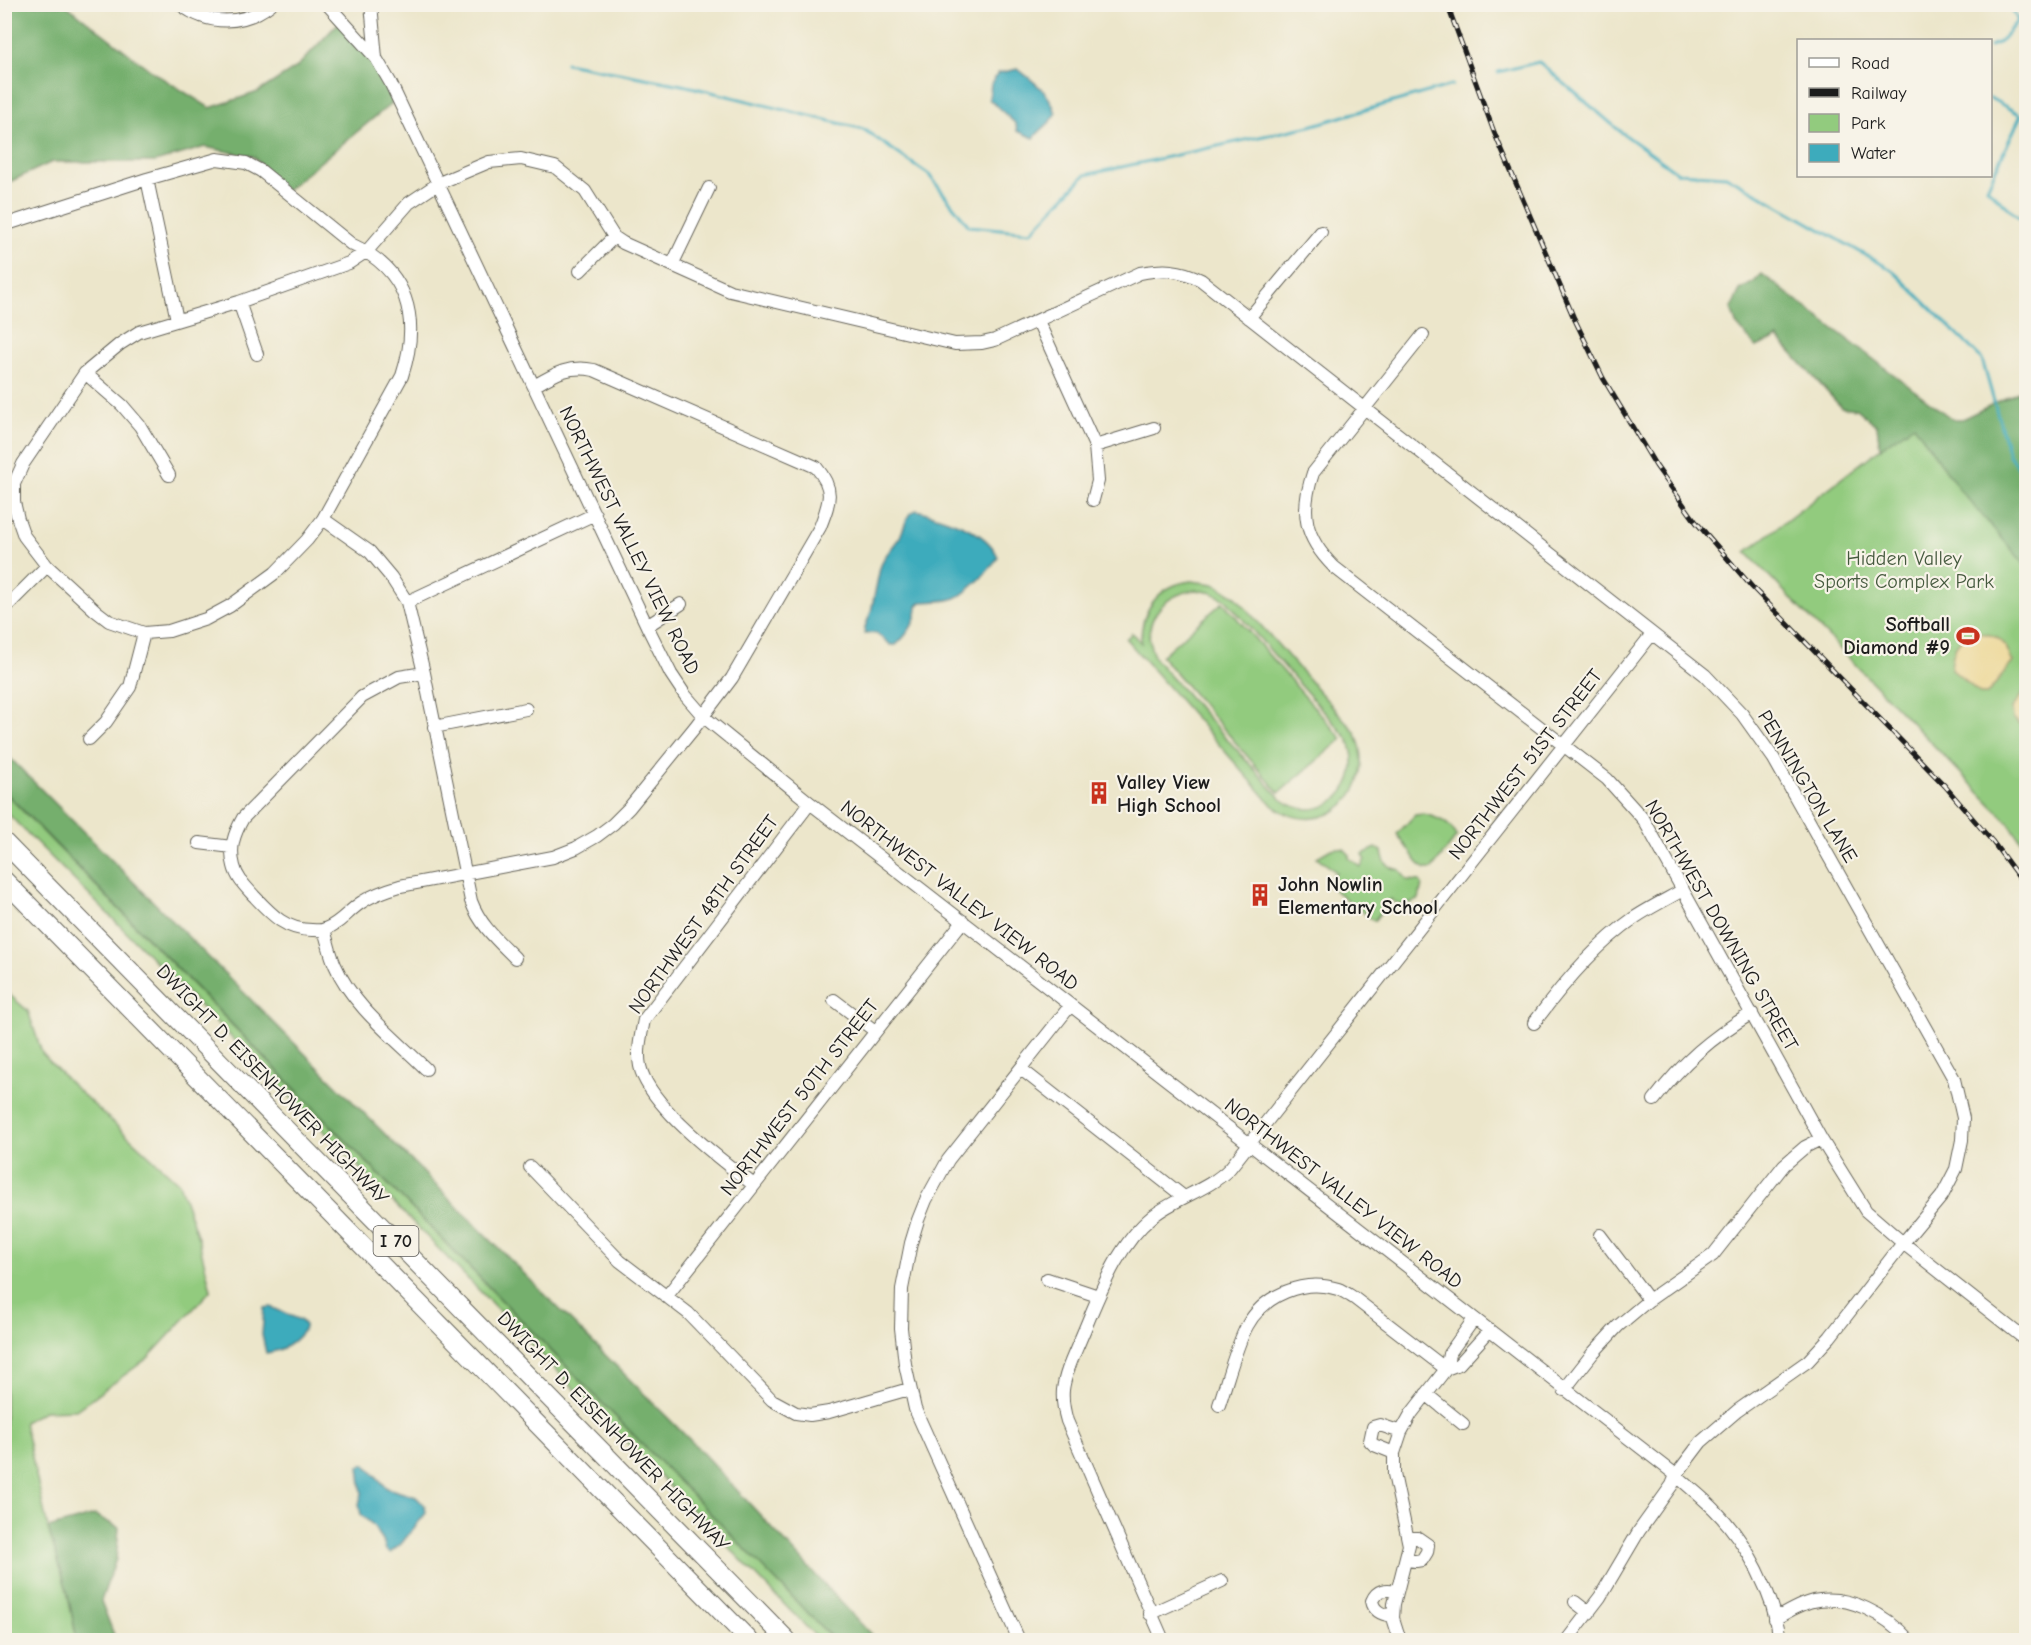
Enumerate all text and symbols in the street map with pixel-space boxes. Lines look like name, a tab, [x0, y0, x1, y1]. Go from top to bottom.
legend	[1797, 39, 1992, 177]
text: Road	[1851, 53, 1890, 74]
text: Railway	[1851, 83, 1908, 104]
text: Park	[1851, 113, 1886, 134]
text: Water	[1851, 143, 1896, 164]
street label: NORTHWEST VALLEY VIEW ROAD	[554, 402, 705, 678]
park label: Hidden Valley Sports Complex Park	[1814, 547, 1994, 593]
place label: Softball Diamond #9	[1843, 613, 1950, 659]
sports icon: Softball Diamond #9	[1955, 623, 1981, 649]
street label: NORTHWEST 51ST STREET	[1444, 664, 1607, 864]
street label: PENNINGTON LANE	[1753, 706, 1862, 867]
place label: Valley View High School	[1117, 771, 1221, 817]
building icon: Valley View High School	[1086, 780, 1112, 806]
street label: NORTHWEST VALLEY VIEW ROAD	[836, 795, 1083, 995]
street label: NORTHWEST DOWNING STREET	[1640, 796, 1803, 1055]
street label: NORTHWEST 48TH STREET	[624, 810, 784, 1018]
place label: John Nowlin Elementary School	[1278, 873, 1438, 919]
building icon: John Nowlin Elementary School	[1247, 882, 1273, 908]
street label: DWIGHT D. EISENHOWER HIGHWAY	[152, 960, 394, 1209]
street label: NORTHWEST 50TH STREET	[716, 994, 884, 1200]
street label: NORTHWEST VALLEY VIEW ROAD	[1220, 1093, 1467, 1293]
road number: I 70	[374, 1226, 418, 1256]
street label: DWIGHT D. EISENHOWER HIGHWAY	[493, 1307, 735, 1556]

